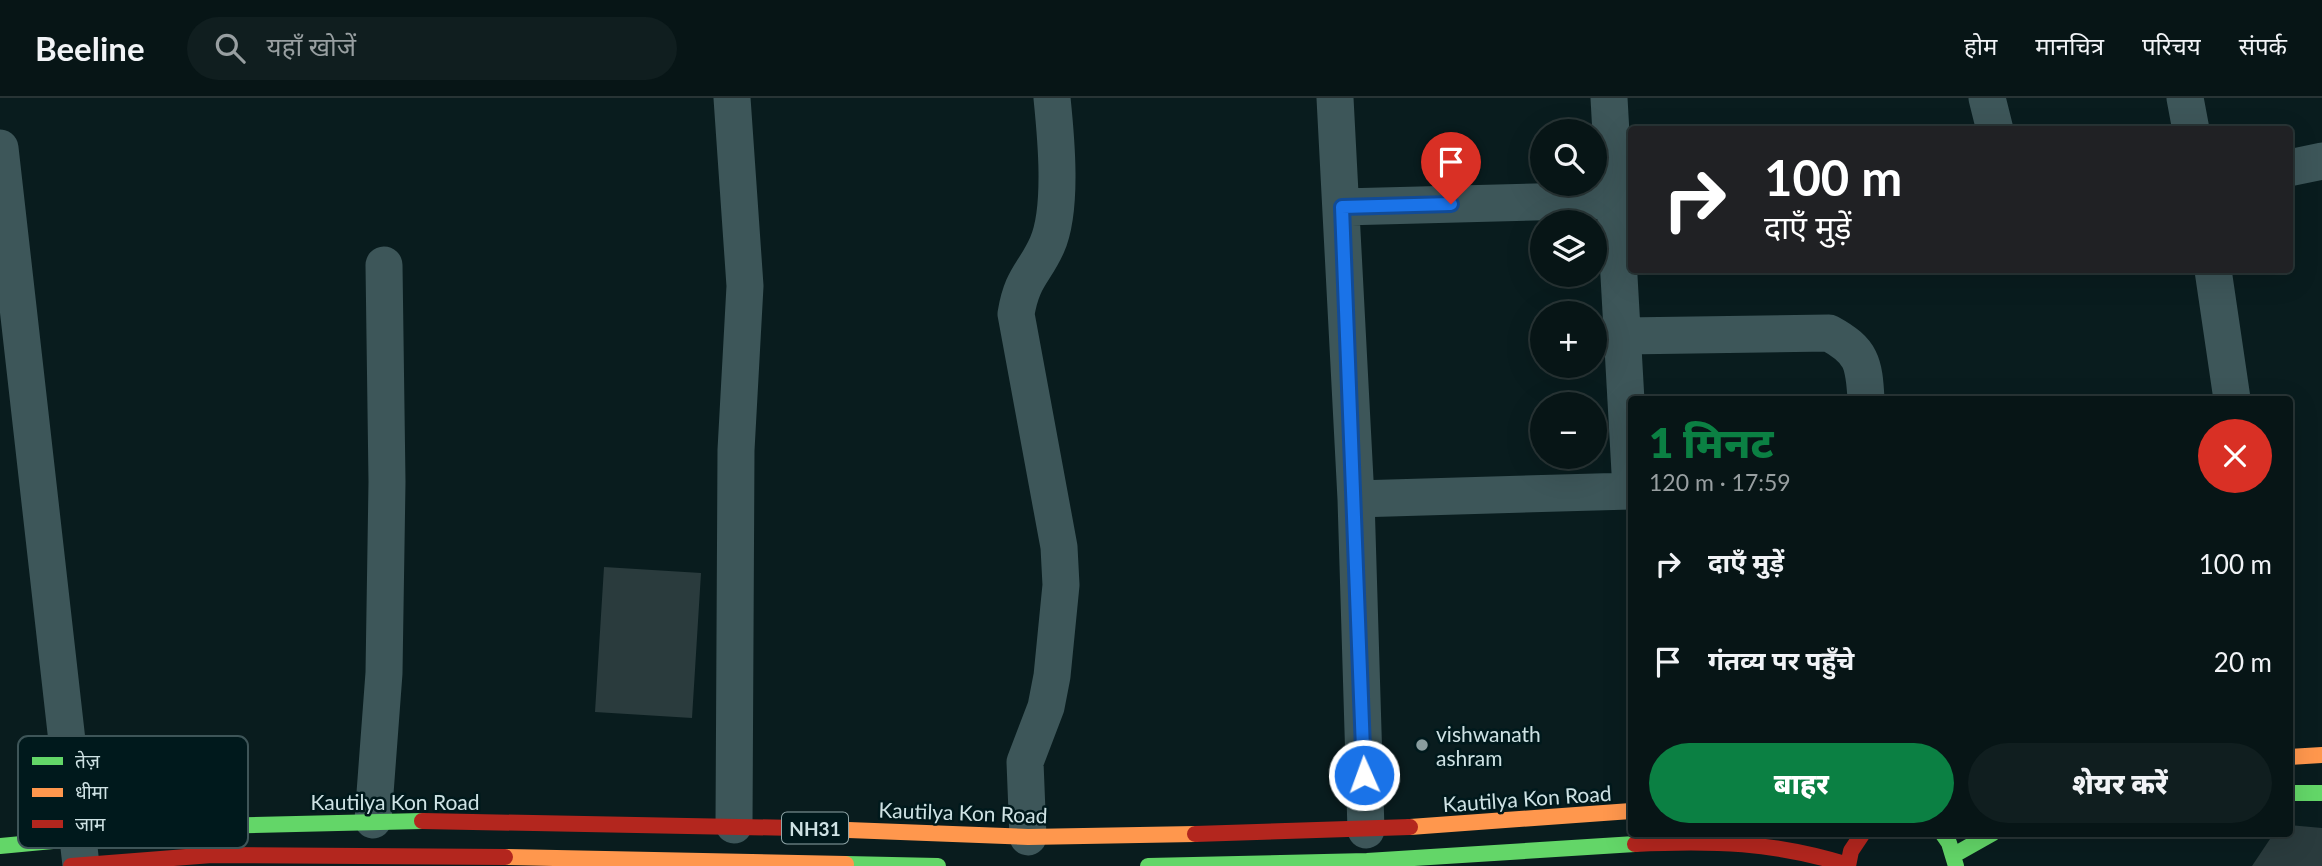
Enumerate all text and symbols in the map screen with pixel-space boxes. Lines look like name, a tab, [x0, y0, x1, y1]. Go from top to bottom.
search box	[187, 17, 677, 80]
text: Beeline	[35, 28, 145, 68]
icon: search	[211, 29, 249, 67]
text: यहाँ खोजें	[267, 30, 356, 62]
text: होम	[1964, 31, 1997, 60]
text: मानचित्र	[2035, 31, 2104, 60]
text: परिचय	[2142, 31, 2201, 60]
text: संपर्क	[2239, 31, 2287, 60]
map controls	[1530, 119, 1607, 469]
button: search	[1530, 119, 1607, 196]
pin	[1421, 132, 1481, 204]
icon: arrive	[1432, 143, 1470, 181]
text: 100 m	[1764, 148, 1902, 206]
icon: right	[1649, 154, 1740, 245]
text: दाएँ मुड़ें	[1764, 207, 1851, 246]
button: layers	[1530, 210, 1607, 287]
button: +	[1530, 301, 1607, 378]
button: −	[1530, 392, 1607, 469]
text: 1 मिनट	[1649, 417, 1774, 467]
button: close	[2198, 419, 2272, 493]
text: 120 m · 17:59	[1649, 468, 1791, 496]
icon: right	[1649, 545, 1687, 583]
text: दाएँ मुड़ें	[1708, 546, 1784, 578]
text: 100 m	[2199, 548, 2272, 580]
icon: arrive	[1649, 643, 1687, 681]
text: गंतव्य पर पहुँचे	[1708, 644, 1854, 676]
text: 20 m	[2214, 646, 2272, 678]
place label: vishwanath ashram	[1436, 721, 1541, 770]
legend	[18, 736, 248, 848]
marker: vishwanath ashram	[1414, 737, 1430, 753]
position arrow	[1327, 738, 1401, 812]
button: बाहर	[1649, 743, 1954, 823]
button: शेयर करें	[1968, 743, 2272, 823]
text: तेज़	[75, 749, 101, 772]
text: धीमा	[75, 780, 109, 803]
street label: Kautilya Kon Road	[1442, 780, 1612, 816]
street label: Kautilya Kon Road	[310, 789, 480, 814]
street label: Kautilya Kon Road	[878, 797, 1048, 827]
text: जाम	[75, 812, 106, 835]
road number: NH31	[782, 813, 848, 844]

